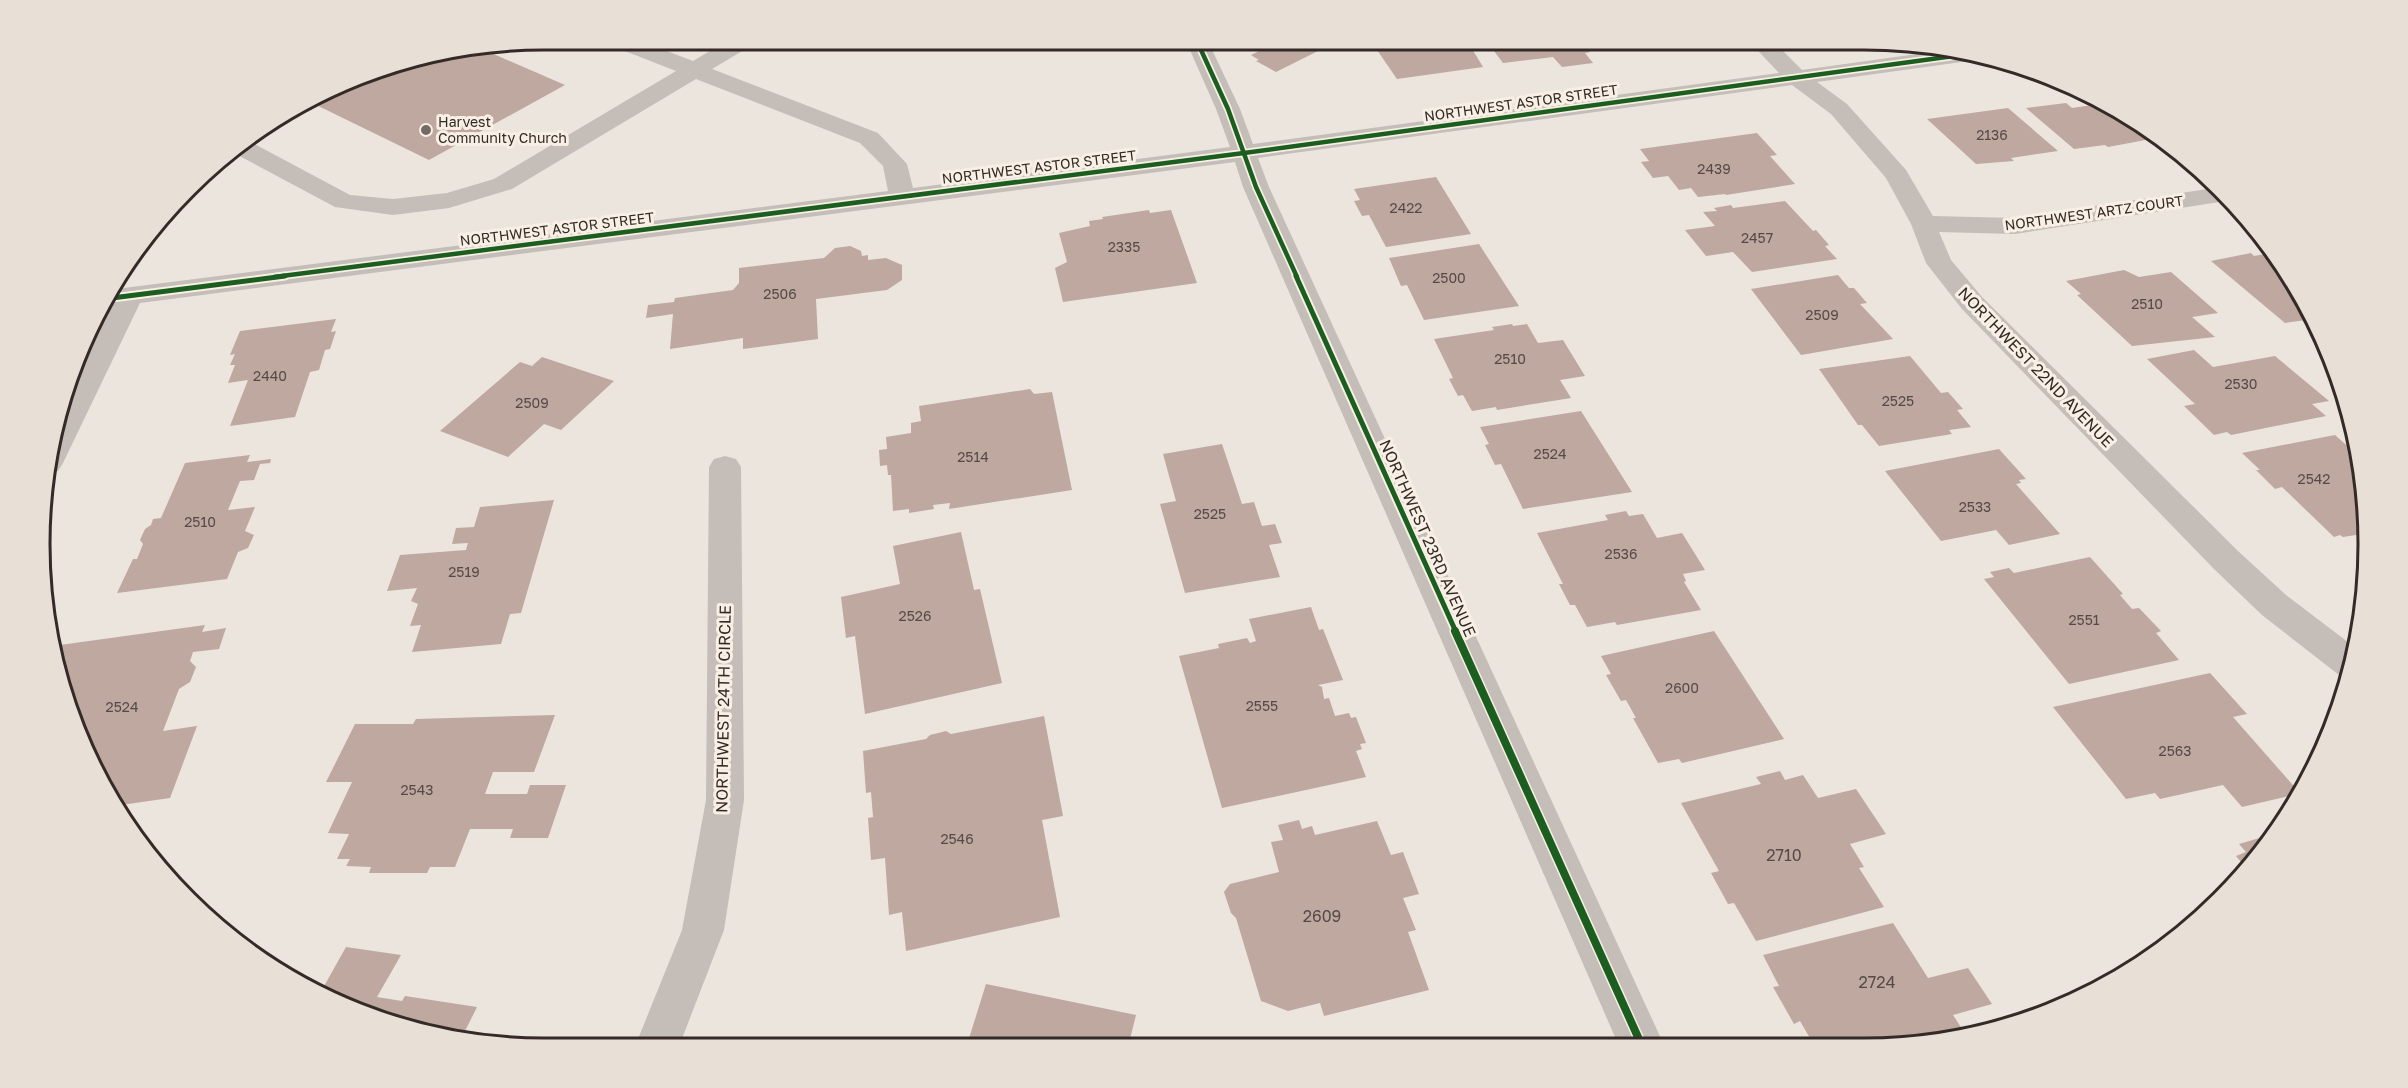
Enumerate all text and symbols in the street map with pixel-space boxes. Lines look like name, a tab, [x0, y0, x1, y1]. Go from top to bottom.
street label: NORTHWEST ASTOR STREET	[1423, 80, 1619, 125]
place label: Harvest Community Church	[438, 113, 567, 146]
marker: Harvest Community Church	[419, 123, 433, 137]
house number: 2136	[1976, 126, 2008, 143]
street label: NORTHWEST ASTOR STREET	[941, 146, 1137, 187]
house number: 2439	[1697, 160, 1731, 177]
street label: NORTHWEST ARTZ COURT	[2004, 192, 2185, 233]
house number: 2422	[1390, 199, 1422, 216]
street label: NORTHWEST ASTOR STREET	[459, 208, 655, 249]
house number: 2457	[1741, 229, 1773, 246]
house number: 2335	[1108, 238, 1140, 255]
house number: 2500	[1432, 269, 1466, 286]
street label: NORTHWEST 22ND AVENUE	[1954, 283, 2118, 451]
house number: 2506	[763, 285, 797, 302]
house number: 2510	[2131, 295, 2163, 312]
house number: 2509	[1805, 306, 1839, 323]
house number: 2510	[1494, 350, 1526, 367]
house number: 2440	[253, 367, 287, 384]
house number: 2530	[2224, 375, 2258, 392]
house number: 2525	[1882, 392, 1914, 409]
house number: 2509	[515, 394, 549, 411]
street label: NORTHWEST 23RD AVENUE	[1375, 436, 1481, 640]
house number: 2524	[1534, 445, 1566, 462]
house number: 2514	[957, 448, 989, 465]
house number: 2542	[2298, 470, 2330, 487]
house number: 2533	[1959, 498, 1991, 515]
house number: 2525	[1194, 505, 1226, 522]
house number: 2510	[184, 513, 216, 530]
house number: 2536	[1605, 545, 1637, 562]
house number: 2519	[448, 563, 480, 580]
street label: NORTHWEST 24TH CIRCLE	[711, 605, 735, 813]
house number: 2526	[899, 607, 931, 624]
house number: 2551	[2068, 611, 2100, 628]
house number: 2600	[1665, 679, 1699, 696]
house number: 2555	[1246, 697, 1278, 714]
house number: 2524	[106, 698, 138, 715]
house number: 2563	[2159, 742, 2191, 759]
house number: 2543	[401, 781, 433, 798]
house number: 2546	[940, 830, 974, 847]
house number: 2710	[1766, 845, 1802, 865]
house number: 2609	[1303, 906, 1341, 926]
house number: 2724	[1859, 972, 1895, 992]

